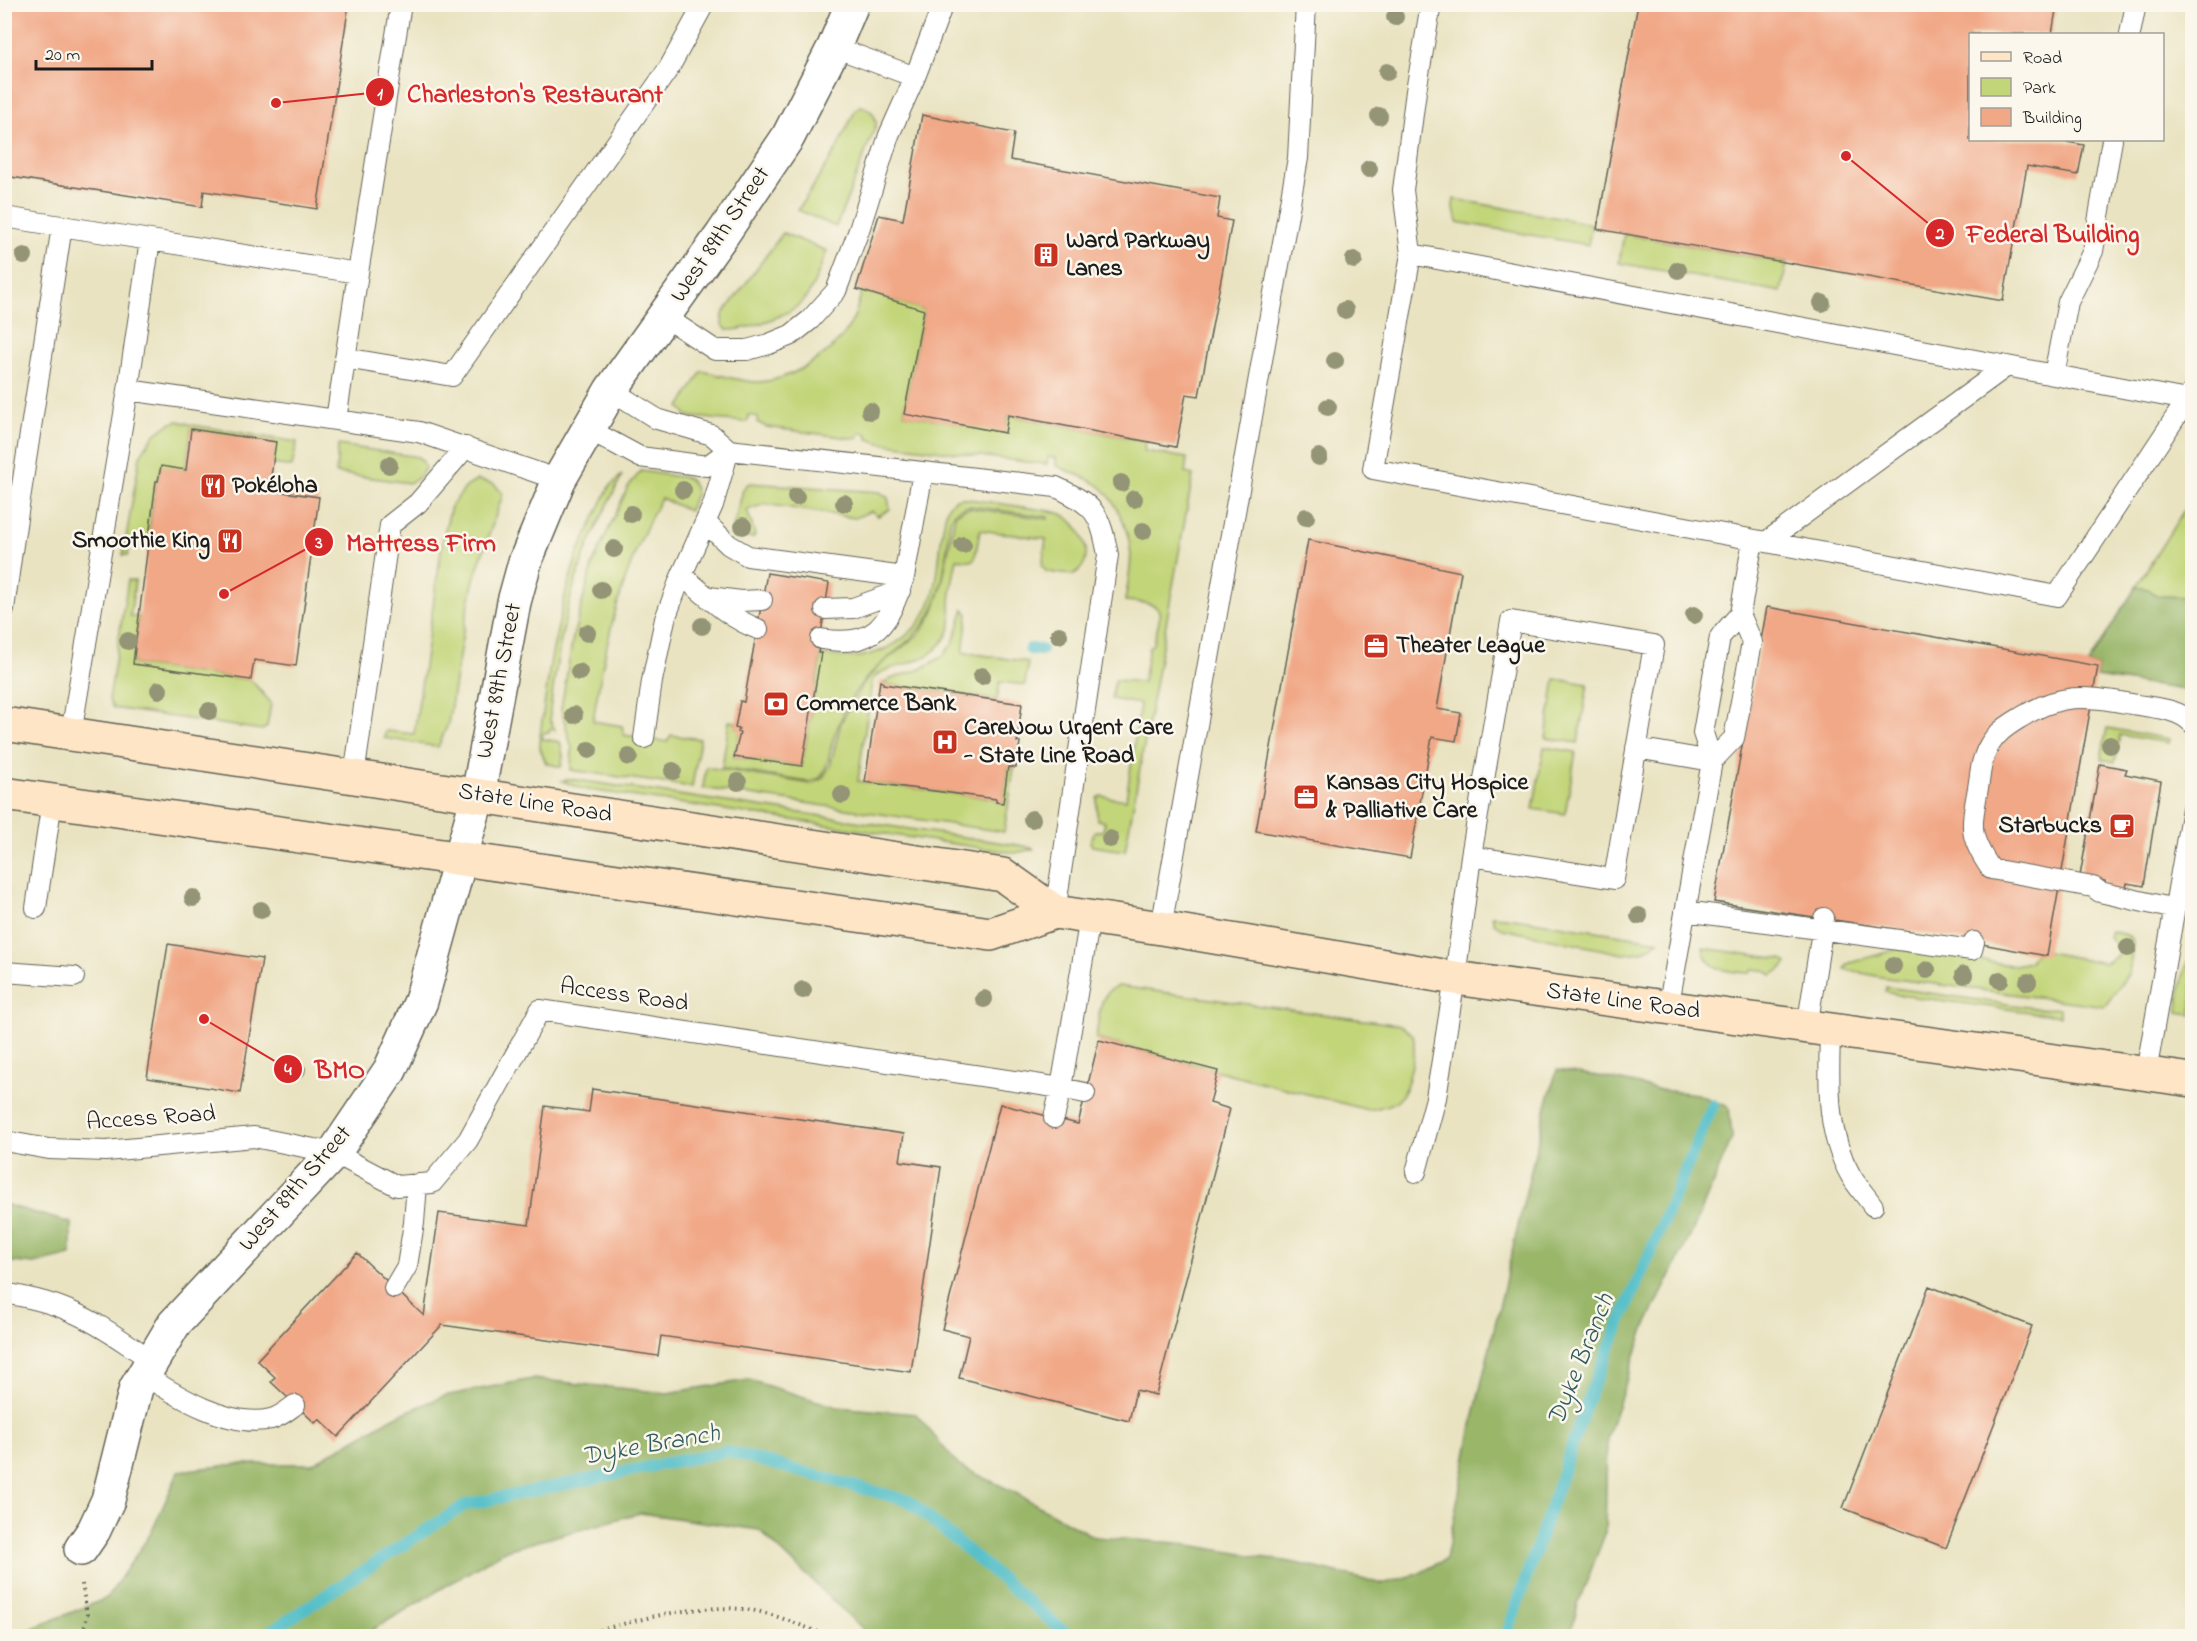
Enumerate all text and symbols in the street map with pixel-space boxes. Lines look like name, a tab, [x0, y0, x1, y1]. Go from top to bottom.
scale bar	[36, 33, 152, 71]
legend	[1969, 33, 2164, 141]
text: 20 m	[45, 43, 80, 69]
text: Road	[2023, 46, 2062, 72]
callout: Charleston's Restaurant	[365, 70, 675, 114]
text: Park	[2023, 76, 2056, 102]
text: Charleston's Restaurant	[407, 77, 663, 115]
text: 1	[377, 82, 383, 108]
text: Building	[2022, 106, 2082, 133]
street label: West 89th Street	[662, 160, 780, 310]
callout: Federal Building	[1925, 211, 2152, 255]
text: Federal Building	[1965, 217, 2140, 256]
text: 2	[1935, 222, 1945, 248]
place label: Ward Parkway Lanes	[1066, 224, 1210, 287]
building icon: Ward Parkway Lanes	[1031, 240, 1061, 270]
place label: Pokéloha	[232, 469, 318, 504]
restaurant icon: Pokéloha	[198, 471, 228, 501]
callout: Mattress Firm	[304, 520, 507, 564]
place label: Smoothie King	[72, 524, 210, 560]
restaurant icon: Smoothie King	[215, 526, 245, 556]
text: Mattress Firm	[346, 526, 496, 564]
text: 3	[314, 531, 323, 557]
street label: West 89th Street	[468, 600, 532, 762]
place label: Theater League	[1396, 629, 1546, 665]
office icon: Theater League	[1361, 631, 1391, 661]
place label: Commerce Bank	[796, 687, 956, 722]
bank icon: Commerce Bank	[761, 689, 791, 719]
place label: CareNow Urgent Care - State Line Road	[963, 711, 1174, 774]
hospital icon: CareNow Urgent Care - State Line Road	[930, 727, 960, 757]
place label: Kansas City Hospice & Palliative Care	[1325, 766, 1529, 829]
street label: State Line Road	[456, 775, 615, 834]
office icon: Kansas City Hospice & Palliative Care	[1291, 782, 1321, 812]
place label: Starbucks	[1998, 809, 2102, 844]
cafe icon: Starbucks	[2107, 811, 2137, 841]
street label: Access Road	[557, 970, 691, 1022]
street label: State Line Road	[1544, 974, 1703, 1030]
callout: BMO	[273, 1047, 377, 1091]
text: BMO	[314, 1053, 365, 1091]
text: 4	[284, 1058, 292, 1084]
street label: Access Road	[85, 1097, 217, 1141]
street label: West 89th Street	[231, 1118, 361, 1260]
water label: Dyke Branch	[1538, 1288, 1626, 1432]
water label: Dyke Branch	[579, 1415, 724, 1477]

